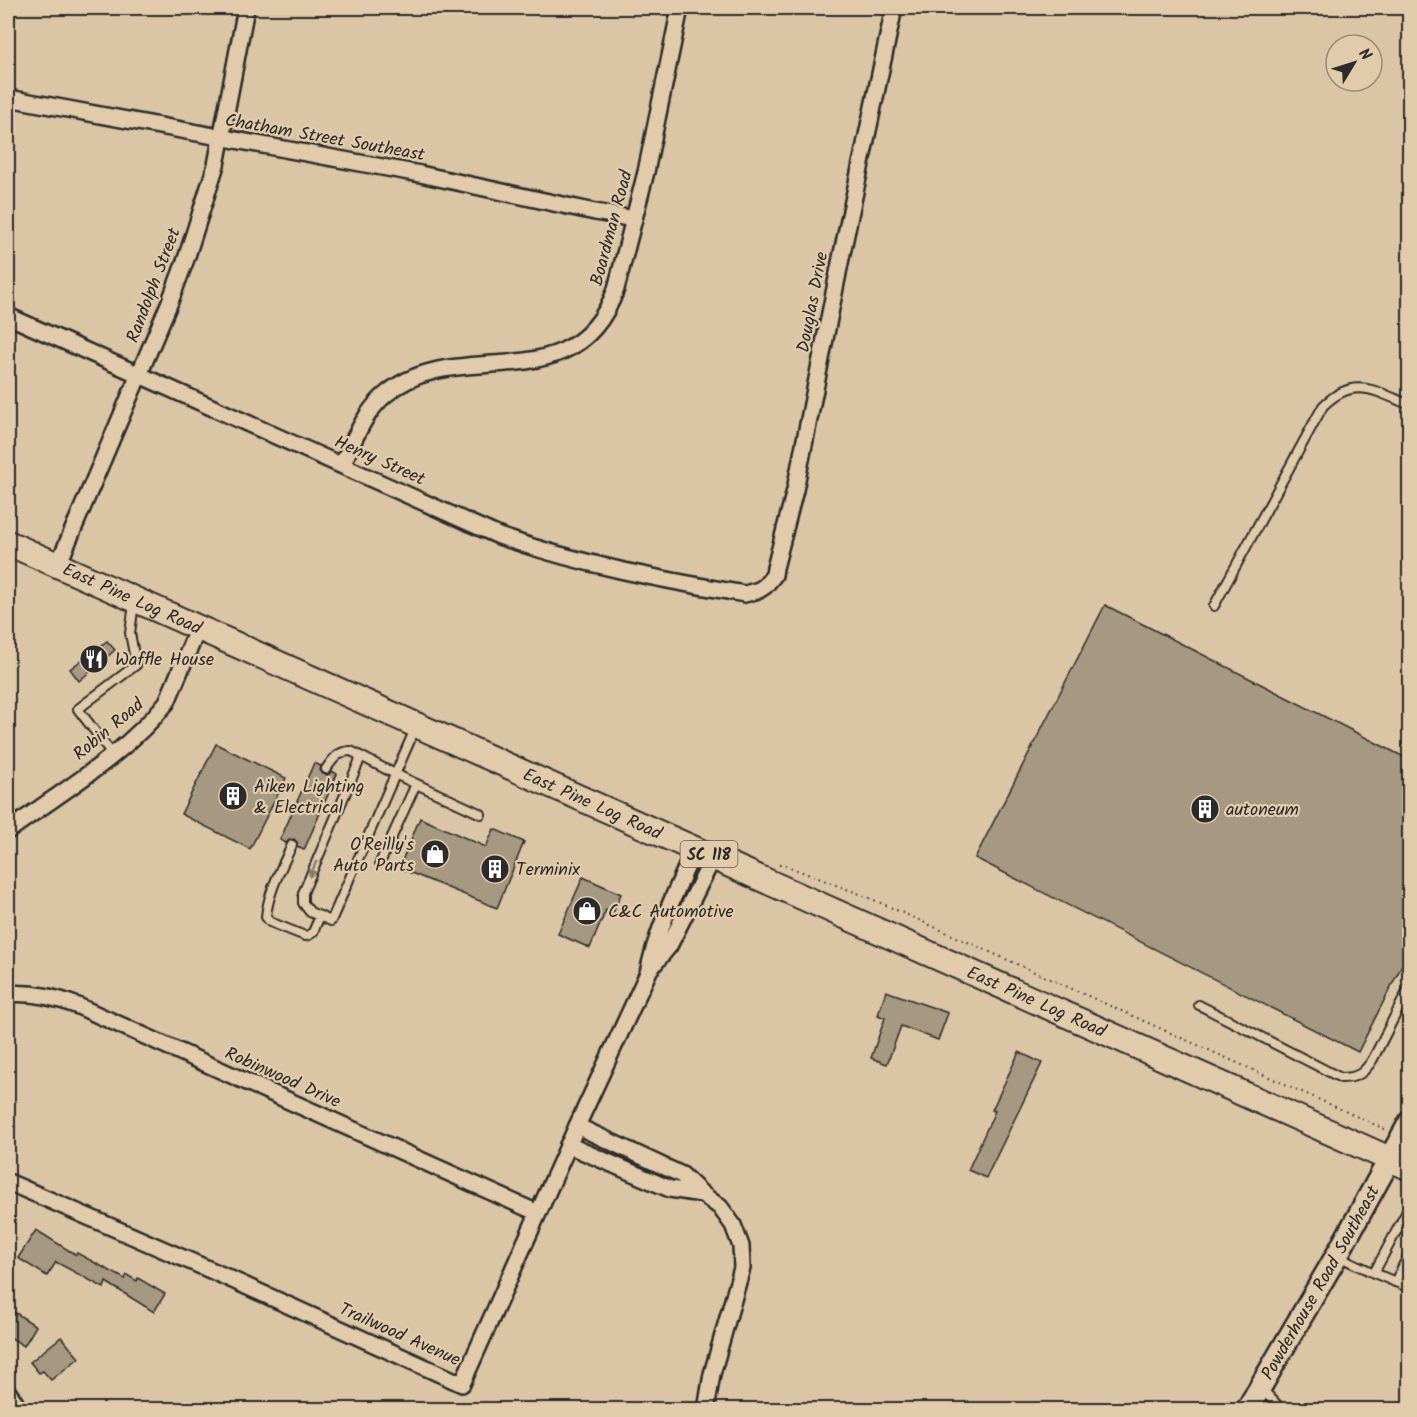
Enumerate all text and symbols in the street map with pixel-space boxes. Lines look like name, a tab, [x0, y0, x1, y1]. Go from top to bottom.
north arrow	[1324, 33, 1384, 93]
text: N	[1352, 43, 1378, 66]
street label: Chatham Street Southeast	[223, 107, 428, 171]
street label: Boardman Road	[583, 166, 642, 289]
street label: Randolph Street	[119, 223, 190, 347]
street label: Douglas Drive	[789, 249, 837, 355]
street label: Henry Street	[329, 428, 431, 495]
street label: East Pine Log Road	[57, 556, 207, 644]
restaurant icon: Waffle House	[78, 643, 110, 675]
place label: Waffle House	[115, 646, 214, 675]
street label: Robin Road	[67, 691, 152, 769]
street label: East Pine Log Road	[518, 761, 667, 849]
place label: Aiken Lighting & Electrical	[254, 773, 364, 823]
building icon: Aiken Lighting & Electrical	[217, 780, 249, 812]
building icon: autoneum	[1189, 793, 1221, 825]
place label: autoneum	[1226, 796, 1299, 825]
place label: O'Reilly's Auto Parts	[333, 831, 414, 881]
shop icon: O'Reilly's Auto Parts	[419, 838, 451, 870]
road number: SC 118	[680, 841, 738, 867]
building icon: Terminix	[479, 853, 511, 885]
place label: Terminix	[516, 856, 580, 885]
one-way arrow	[308, 860, 317, 878]
shop icon: C&C Automotive	[571, 895, 603, 927]
place label: C&C Automotive	[608, 898, 734, 927]
street label: East Pine Log Road	[962, 959, 1111, 1047]
street label: Robinwood Drive	[220, 1040, 345, 1117]
street label: Powderhouse Road Southeast	[1254, 1180, 1389, 1386]
street label: Trailwood Avenue	[334, 1296, 465, 1375]

